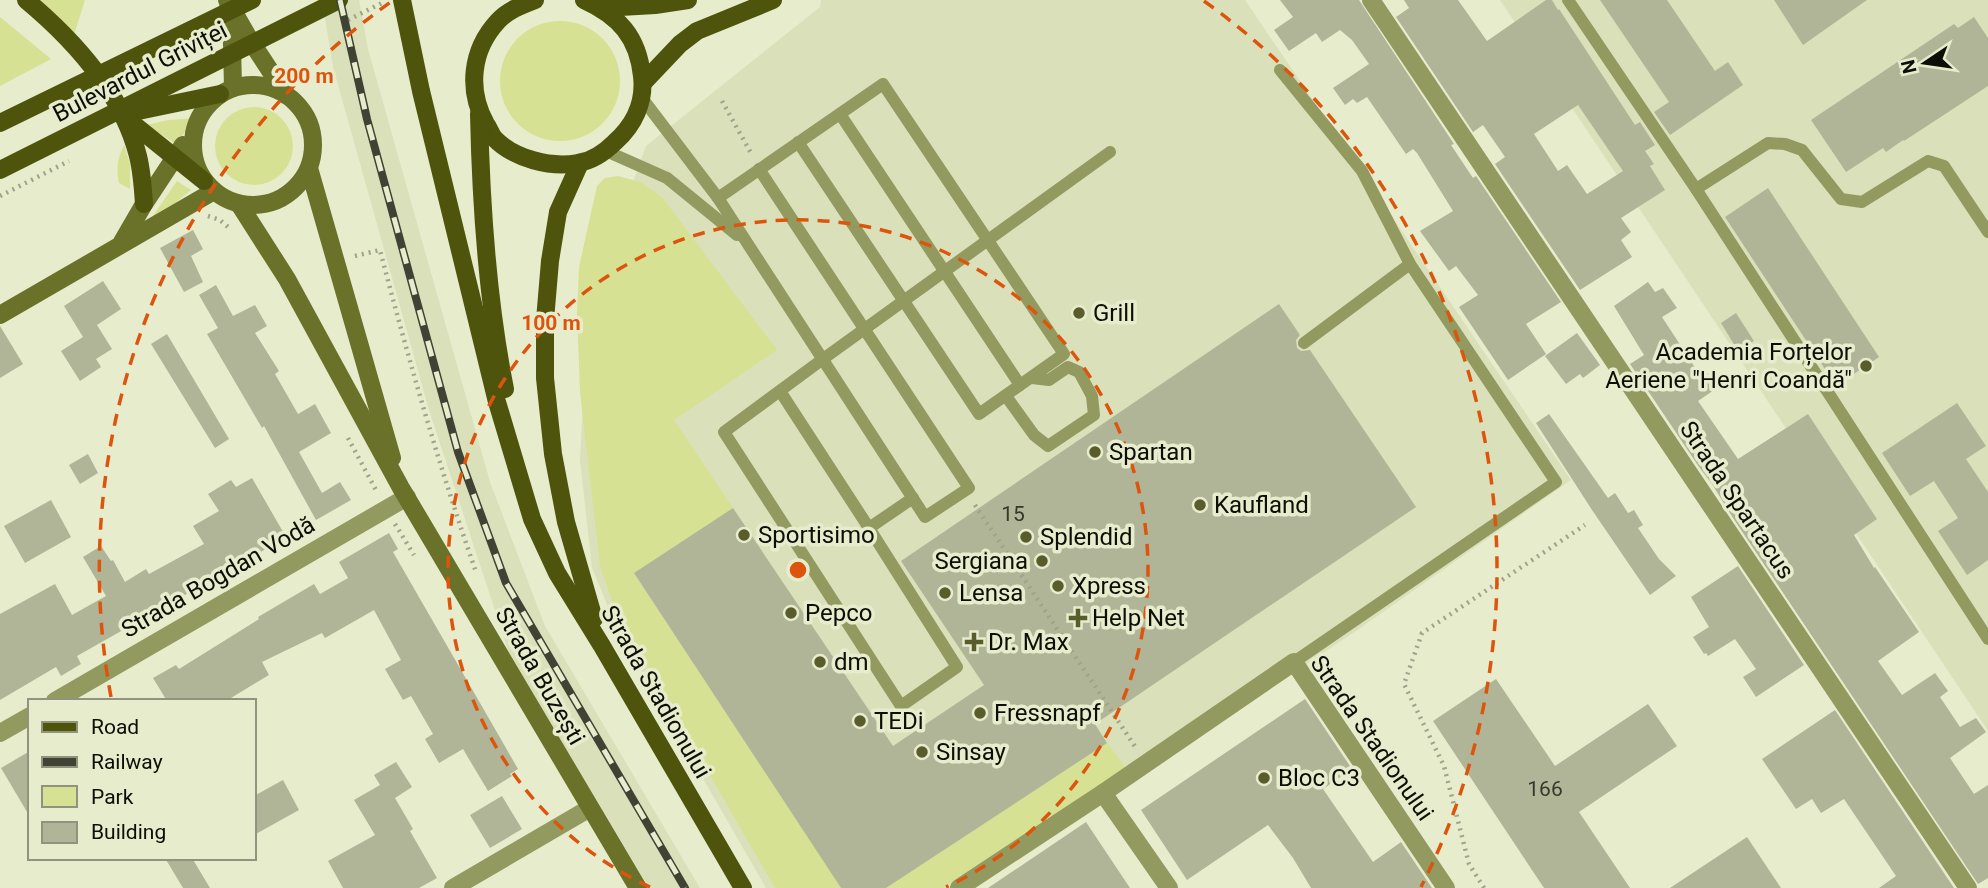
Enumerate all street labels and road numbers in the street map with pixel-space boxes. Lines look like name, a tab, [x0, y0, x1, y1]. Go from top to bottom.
street label: Bulevardul Griviței	[48, 16, 232, 128]
street label: Strada Spartacus	[1674, 416, 1800, 584]
street label: Strada Bogdan Vodă	[116, 510, 320, 644]
street label: Strada Stadionului	[595, 601, 717, 783]
street label: Strada Buzești	[489, 602, 591, 750]
street label: Strada Stadionului	[1305, 650, 1439, 826]

